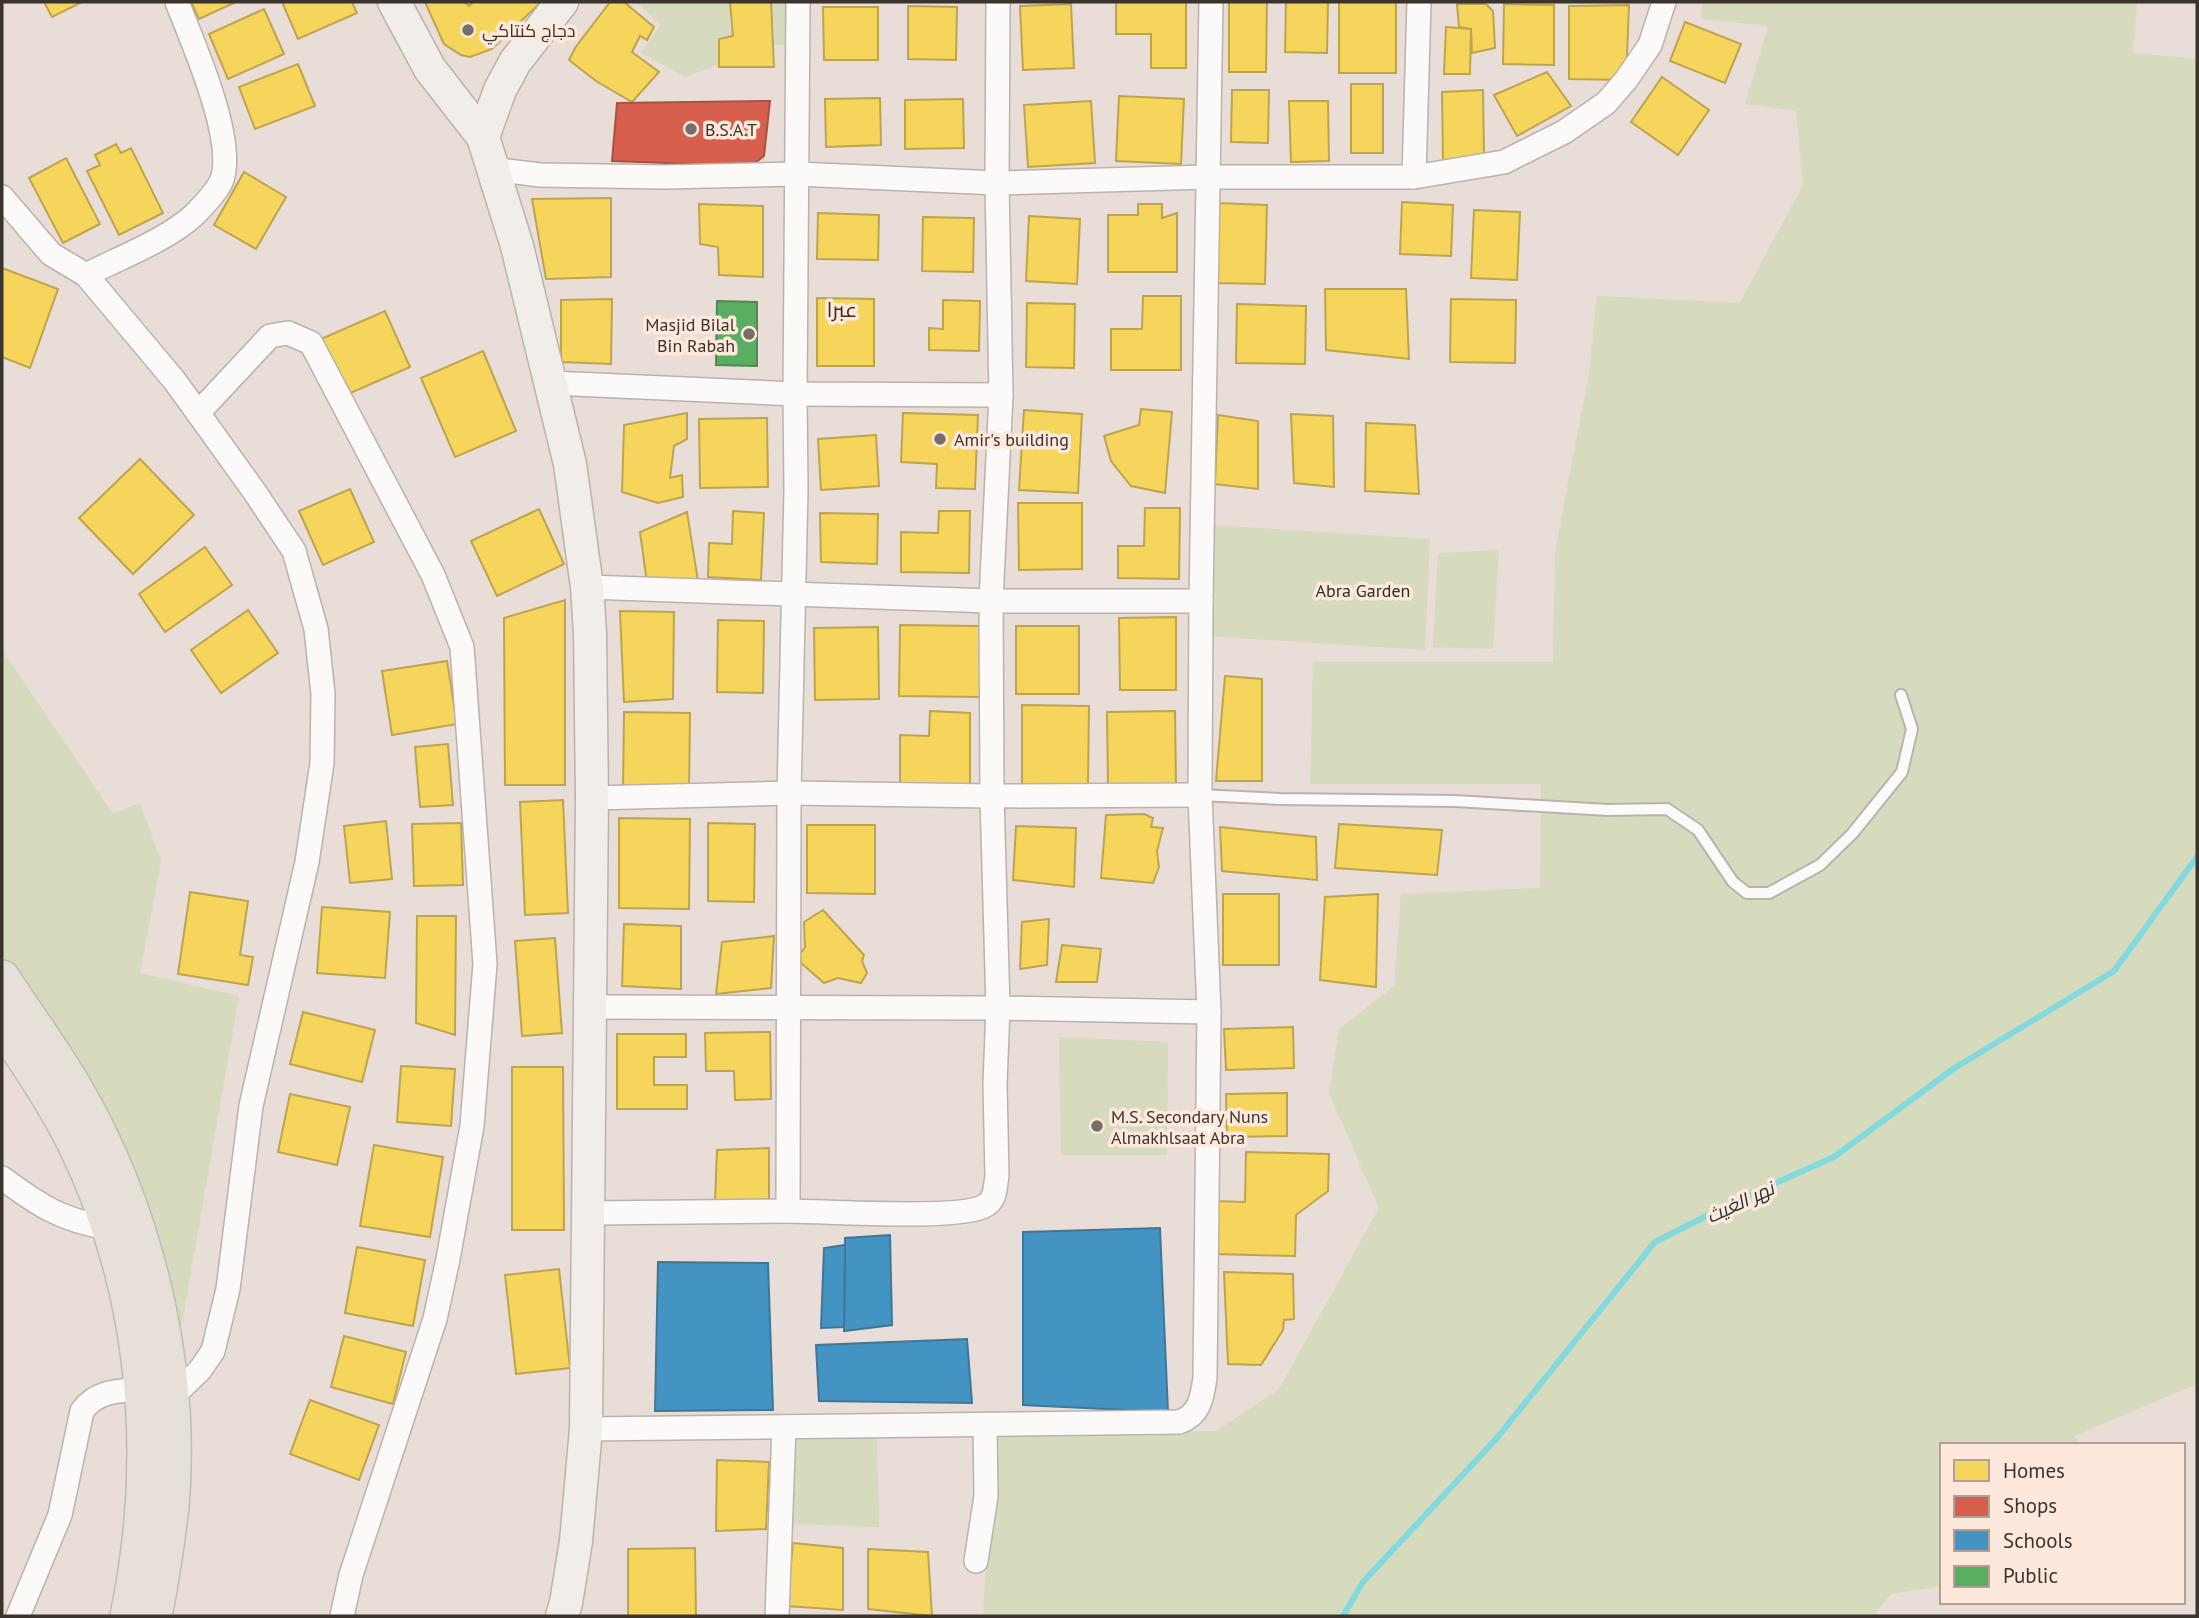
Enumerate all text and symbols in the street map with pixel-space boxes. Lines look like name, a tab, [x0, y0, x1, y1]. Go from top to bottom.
place label: دجاج كنتاكي	[482, 19, 576, 45]
marker: دجاج كنتاكي	[460, 22, 476, 38]
place label: B.S.A.T	[705, 118, 757, 141]
marker: B.S.A.T	[683, 121, 699, 137]
district label: عبرا	[827, 296, 857, 323]
place label: Masjid Bilal Bin Rabah	[645, 313, 736, 357]
marker: Masjid Bilal Bin Rabah	[741, 326, 757, 342]
place label: Amir's building	[954, 428, 1069, 451]
marker: Amir's building	[932, 431, 948, 447]
park label: Abra Garden	[1316, 579, 1410, 602]
place label: M.S. Secondary Nuns Almakhlsaat Abra	[1111, 1105, 1268, 1149]
marker: M.S. Secondary Nuns Almakhlsaat Abra	[1089, 1118, 1105, 1134]
water label: نهر الغيث	[1702, 1175, 1779, 1228]
legend	[1940, 1443, 2185, 1604]
text: Homes	[2003, 1457, 2065, 1484]
text: Shops	[2003, 1492, 2057, 1519]
text: Schools	[2003, 1527, 2073, 1554]
text: Public	[2003, 1562, 2058, 1589]

